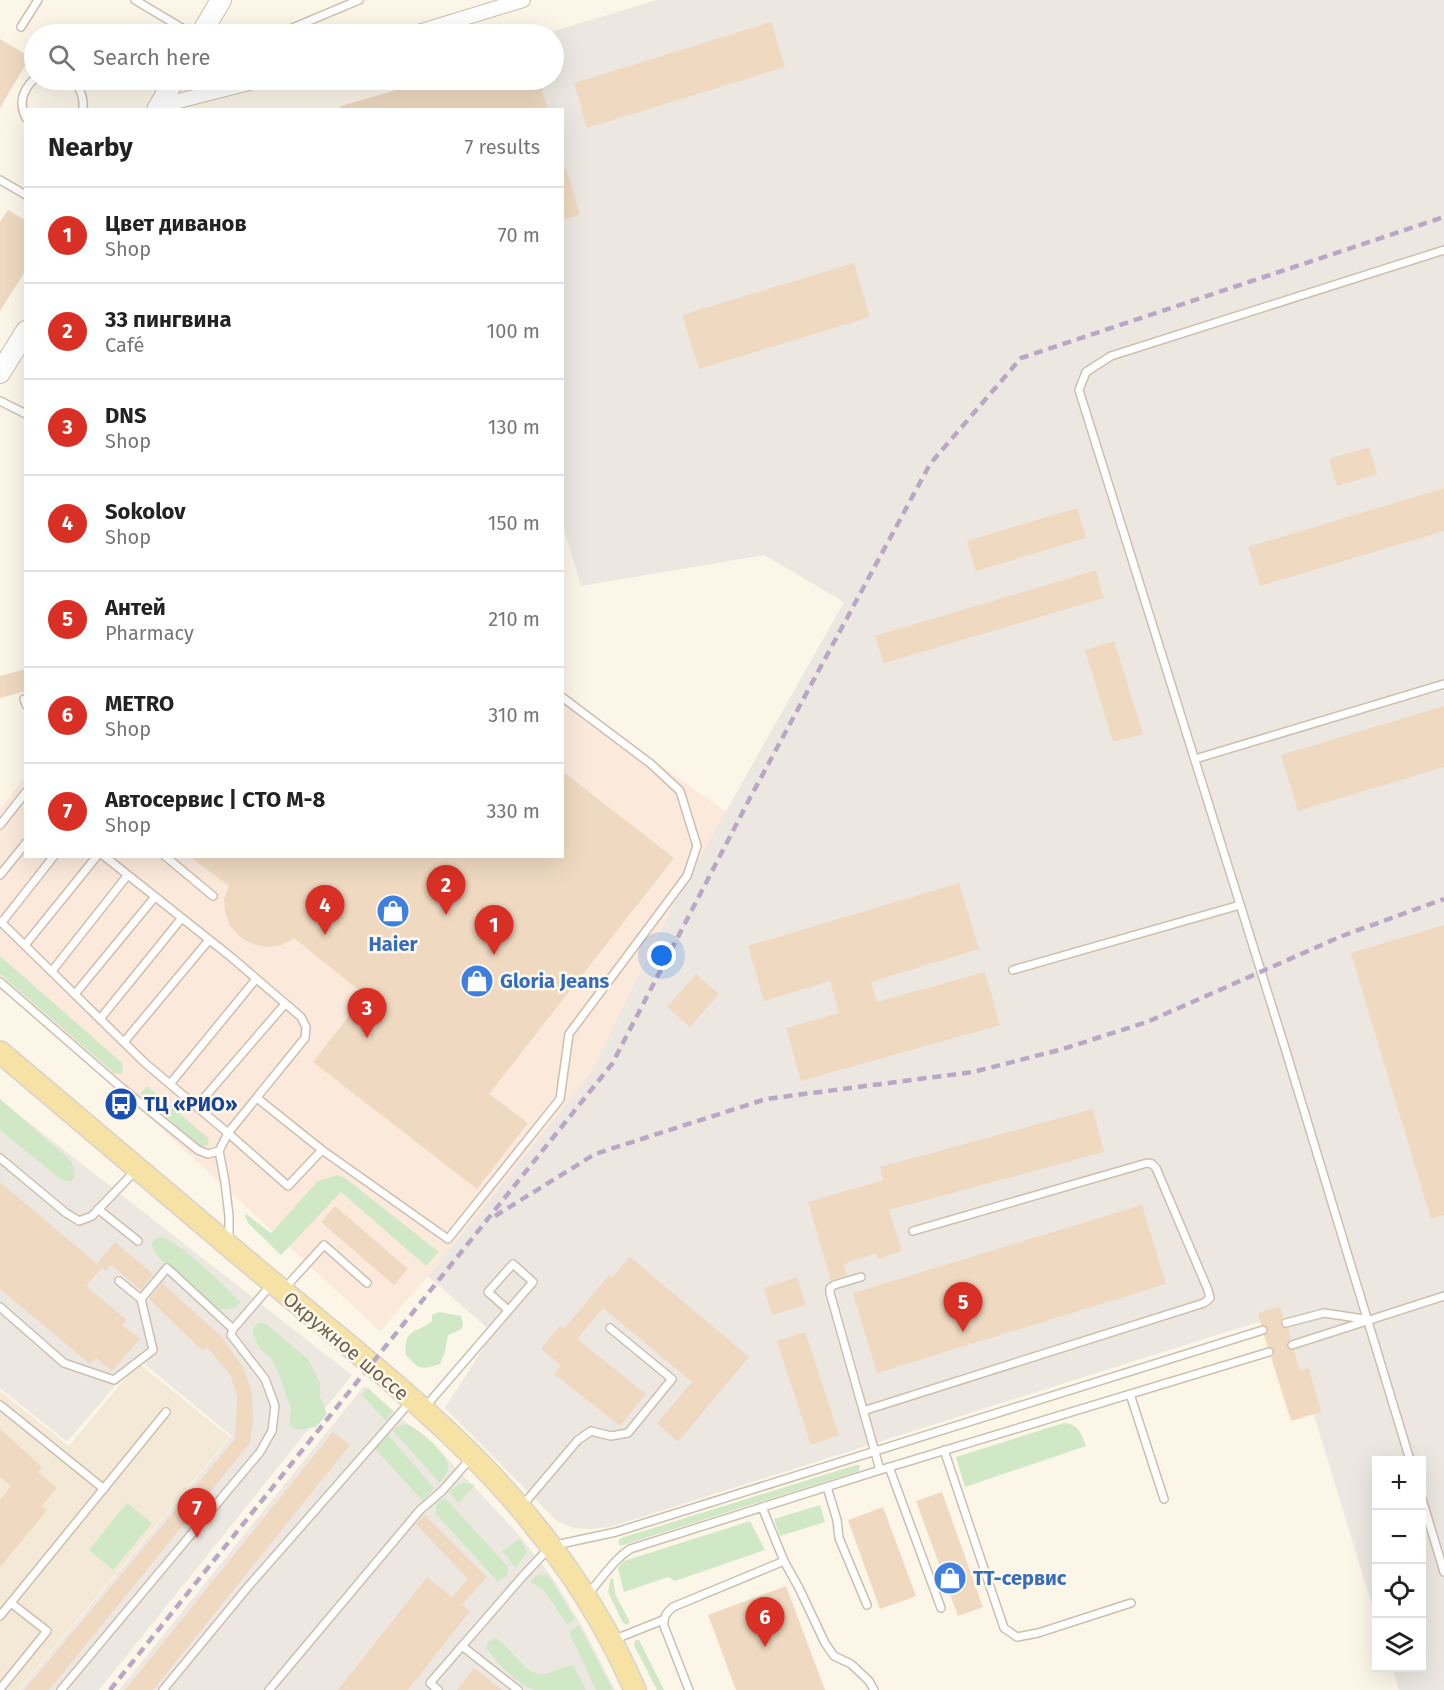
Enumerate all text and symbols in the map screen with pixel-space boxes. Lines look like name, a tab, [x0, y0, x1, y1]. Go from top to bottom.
search box	[24, 24, 564, 90]
icon: search	[45, 41, 78, 74]
text: Search here	[93, 44, 211, 71]
text: Nearby	[48, 132, 133, 163]
text: 7 results	[464, 135, 540, 159]
text: Цвет диванов	[105, 210, 247, 237]
text: 1	[63, 223, 72, 247]
text: 70 m	[498, 223, 540, 247]
text: Shop	[105, 237, 151, 261]
text: 33 пингвина	[105, 306, 232, 333]
text: 2	[62, 319, 73, 343]
text: 100 m	[487, 319, 540, 343]
text: Café	[105, 333, 144, 357]
text: DNS	[105, 402, 147, 429]
text: 3	[62, 415, 73, 439]
text: 130 m	[488, 415, 540, 439]
text: Shop	[105, 429, 151, 453]
text: Sokolov	[105, 498, 186, 525]
text: 4	[62, 511, 73, 535]
text: 150 m	[488, 511, 540, 535]
text: Shop	[105, 525, 151, 549]
text: Антей	[105, 594, 166, 621]
text: 5	[62, 607, 73, 631]
text: 210 m	[488, 607, 540, 631]
text: Pharmacy	[105, 621, 194, 645]
text: METRO	[105, 690, 174, 717]
text: 6	[62, 703, 73, 727]
text: 310 m	[488, 703, 540, 727]
text: Shop	[105, 717, 151, 741]
text: Автосервис | СТО М-8	[105, 786, 325, 813]
text: 7	[63, 799, 72, 823]
text: 330 m	[486, 799, 540, 823]
text: Shop	[105, 813, 151, 837]
pin: 2	[426, 866, 466, 915]
pin: 4	[306, 886, 344, 935]
shop icon: Haier	[375, 893, 411, 929]
pin: 1	[474, 906, 514, 955]
place label: Haier	[369, 932, 418, 956]
your location	[647, 941, 676, 970]
shop icon: Gloria Jeans	[459, 963, 495, 999]
place label: Gloria Jeans	[500, 969, 609, 993]
pin: 3	[348, 988, 386, 1038]
bus stop icon: ТЦ «РИО»	[103, 1086, 139, 1122]
place label: ТЦ «РИО»	[144, 1092, 237, 1116]
pin: 5	[944, 1282, 982, 1332]
street label: Окружное шоссе	[278, 1286, 414, 1406]
map controls	[1372, 1456, 1426, 1672]
button: +	[1372, 1456, 1426, 1510]
pin: 7	[178, 1488, 216, 1538]
button: −	[1372, 1510, 1426, 1564]
shop icon: ТТ-сервис	[932, 1560, 968, 1596]
button: locate	[1372, 1564, 1426, 1618]
place label: ТТ-сервис	[973, 1566, 1067, 1590]
pin: 6	[746, 1598, 784, 1647]
button: layers	[1372, 1618, 1426, 1672]

